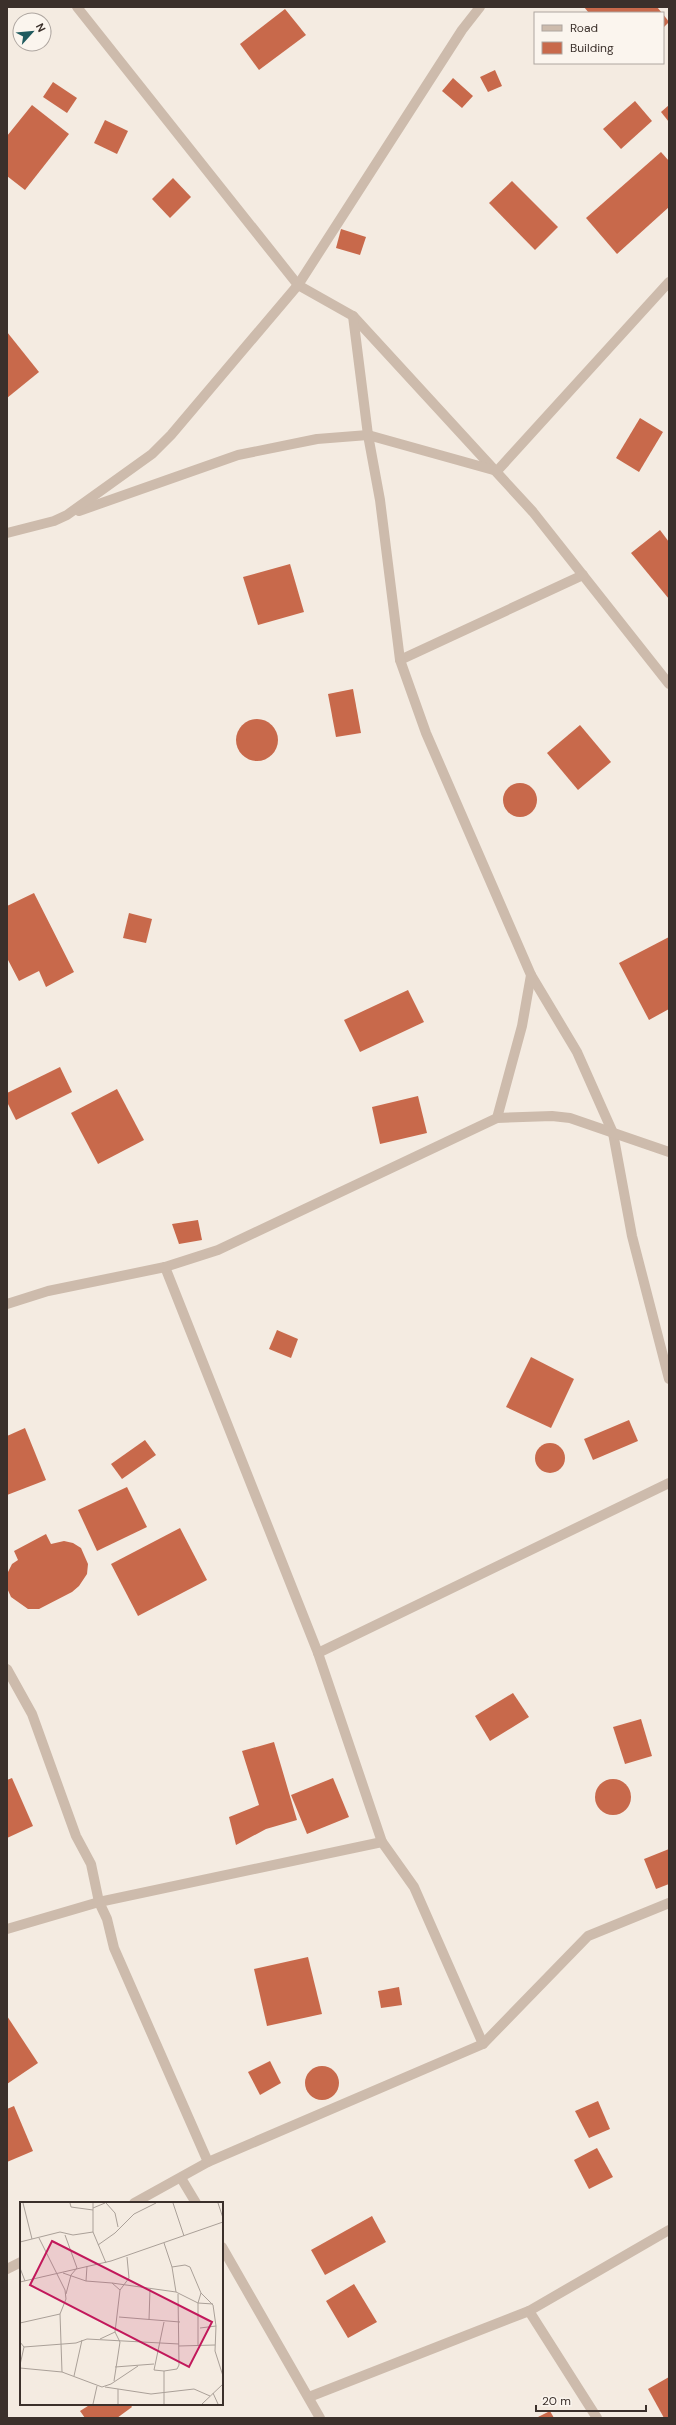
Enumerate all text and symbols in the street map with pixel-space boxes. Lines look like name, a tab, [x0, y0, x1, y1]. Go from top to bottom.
north arrow	[12, 12, 52, 52]
legend	[534, 12, 664, 64]
text: Road	[570, 20, 598, 36]
text: N	[33, 21, 49, 34]
text: Building	[570, 40, 614, 56]
inset map	[20, 2202, 223, 2405]
scale bar	[536, 2387, 646, 2413]
text: 20 m	[542, 2393, 571, 2409]

